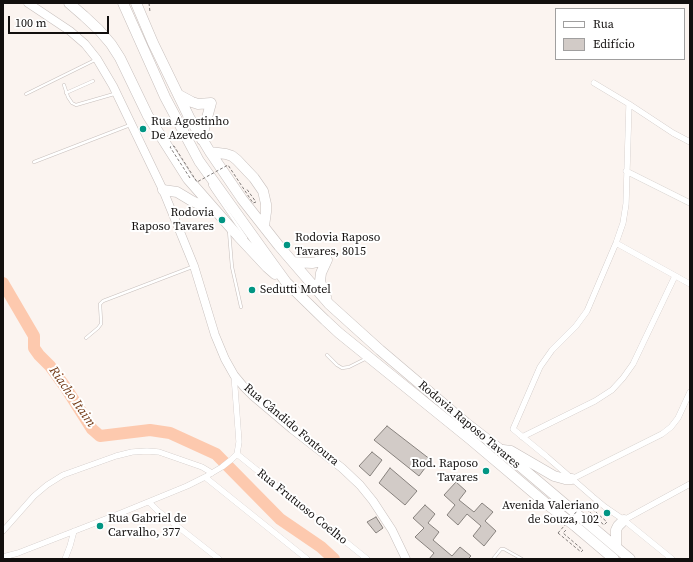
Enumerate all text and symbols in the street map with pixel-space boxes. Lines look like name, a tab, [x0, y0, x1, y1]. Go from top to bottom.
scale bar	[10, 8, 111, 34]
legend	[555, 8, 685, 60]
text: 100 m	[15, 15, 47, 31]
text: Rua	[593, 16, 614, 32]
text: Edifício	[593, 36, 635, 52]
place label: Rua Agostinho De Azevedo	[151, 115, 229, 143]
marker: Rua Agostinho De Azevedo	[138, 124, 148, 134]
place label: Rodovia Raposo Tavares	[131, 206, 214, 234]
marker: Rodovia Raposo Tavares	[217, 215, 227, 225]
place label: Rodovia Raposo Tavares, 8015	[295, 231, 380, 259]
marker: Rodovia Raposo Tavares, 8015	[282, 240, 292, 250]
place label: Sedutti Motel	[260, 283, 331, 297]
marker: Sedutti Motel	[247, 285, 257, 295]
water label: Riacho Itaim	[45, 364, 99, 430]
street label: Rodovia Raposo Tavares	[415, 378, 523, 472]
street label: Rua Cândido Fontoura	[241, 381, 341, 469]
place label: Rod. Raposo Tavares	[411, 457, 478, 485]
street label: Rua Frutuoso Coelho	[254, 466, 350, 548]
marker: Rod. Raposo Tavares	[481, 466, 491, 476]
place label: Avenida Valeriano de Souza, 102	[502, 499, 599, 527]
marker: Avenida Valeriano de Souza, 102	[602, 508, 612, 518]
place label: Rua Gabriel de Carvalho, 377	[108, 512, 187, 540]
marker: Rua Gabriel de Carvalho, 377	[95, 521, 105, 531]

